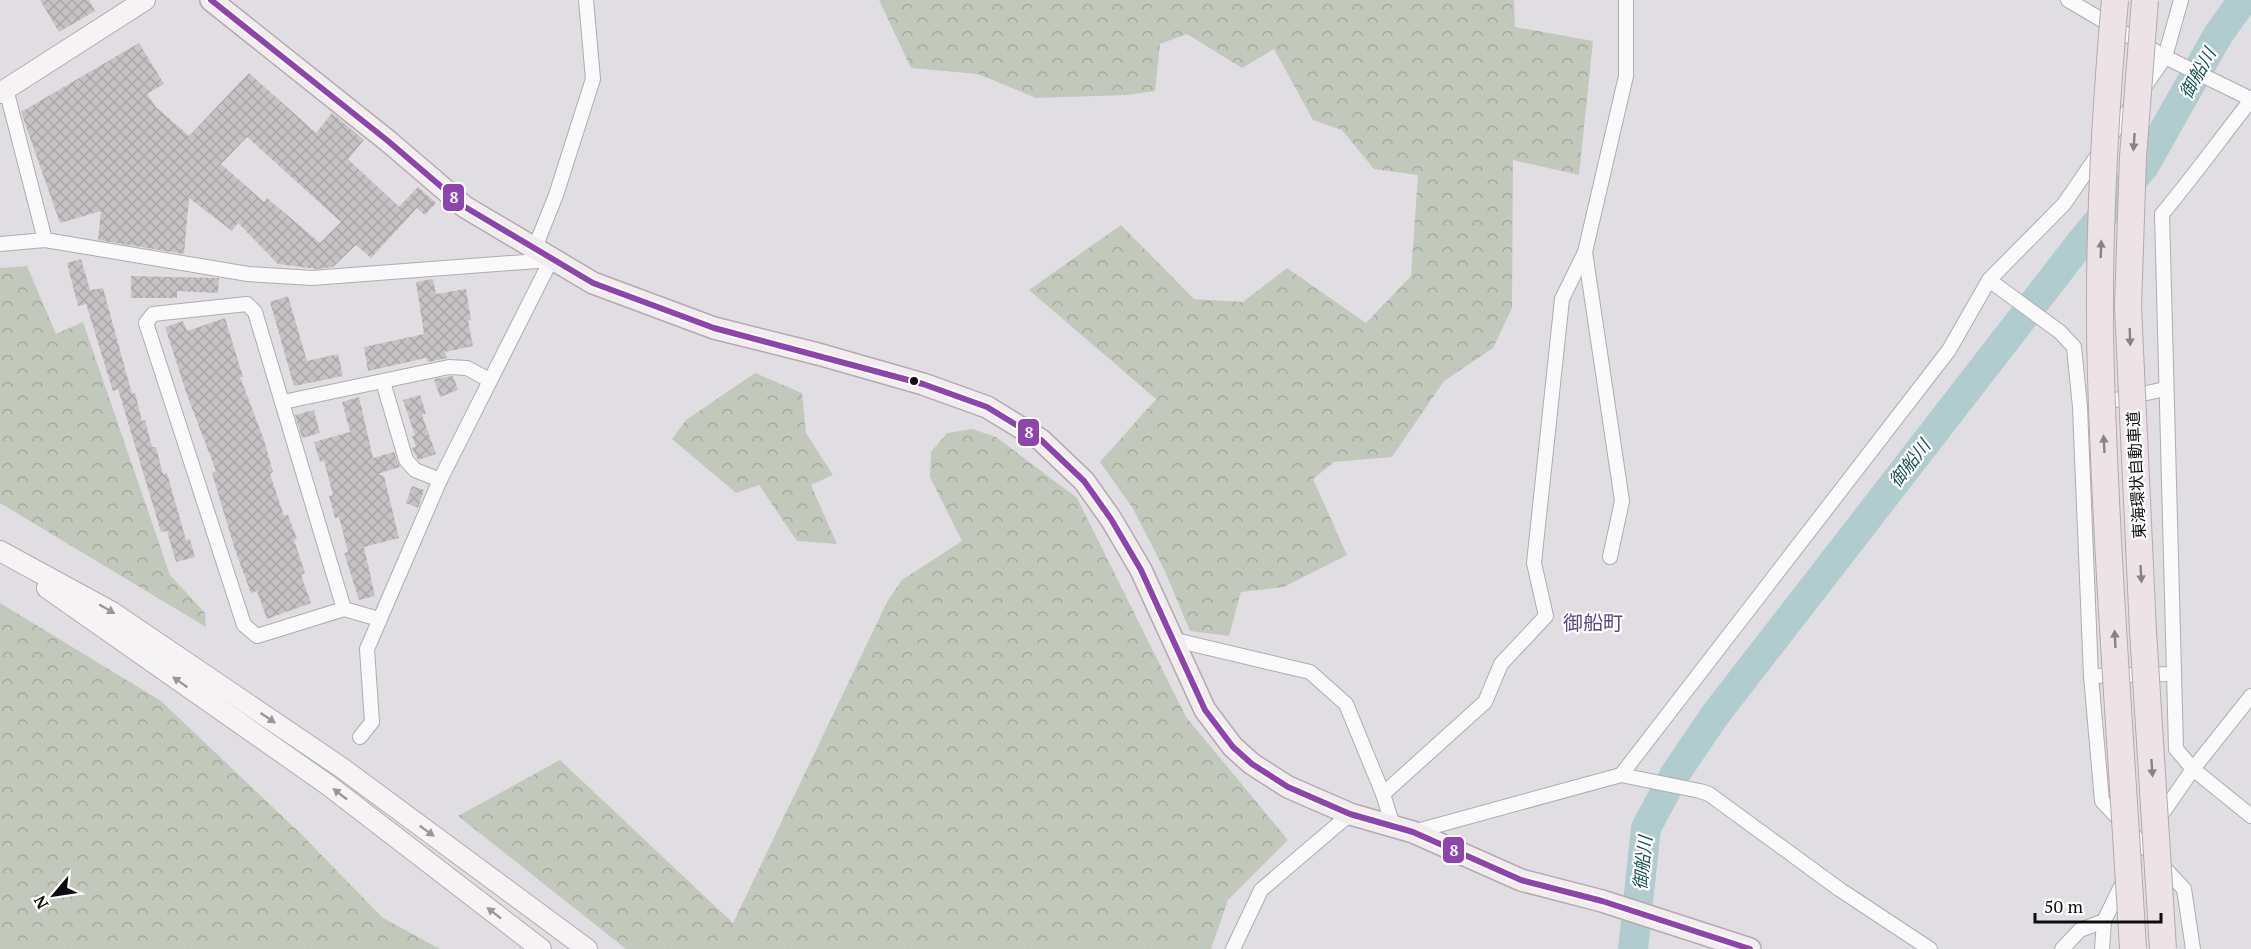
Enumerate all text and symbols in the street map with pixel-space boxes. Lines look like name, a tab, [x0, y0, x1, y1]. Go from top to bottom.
water label: 御船川	[2173, 42, 2222, 102]
one-way arrow	[2129, 133, 2139, 152]
line badge: 8	[442, 183, 465, 212]
text: 8	[449, 186, 459, 208]
one-way arrow	[2097, 240, 2106, 259]
one-way arrow	[2125, 327, 2134, 346]
unlabelled marker	[908, 375, 920, 387]
street label: 東海環状自動車道	[2122, 411, 2150, 539]
line badge: 8	[1017, 418, 1040, 447]
text: 8	[1024, 421, 1034, 443]
water label: 御船川	[1883, 433, 1936, 492]
one-way arrow	[2100, 435, 2109, 454]
one-way arrow	[2136, 564, 2145, 583]
one-way arrow	[99, 604, 116, 614]
district label: 御船町	[1563, 609, 1623, 636]
one-way arrow	[2110, 629, 2120, 648]
one-way arrow	[172, 677, 188, 688]
one-way arrow	[260, 712, 276, 724]
one-way arrow	[2147, 759, 2156, 778]
one-way arrow	[332, 787, 348, 800]
one-way arrow	[419, 825, 435, 837]
water label: 御船川	[1627, 833, 1657, 891]
line badge: 8	[1442, 836, 1465, 864]
text: 8	[1449, 839, 1459, 861]
north arrow	[24, 865, 84, 925]
scale bar	[2035, 886, 2161, 924]
text: N	[28, 892, 53, 913]
text: 50 m	[2044, 894, 2084, 918]
one-way arrow	[487, 908, 502, 920]

